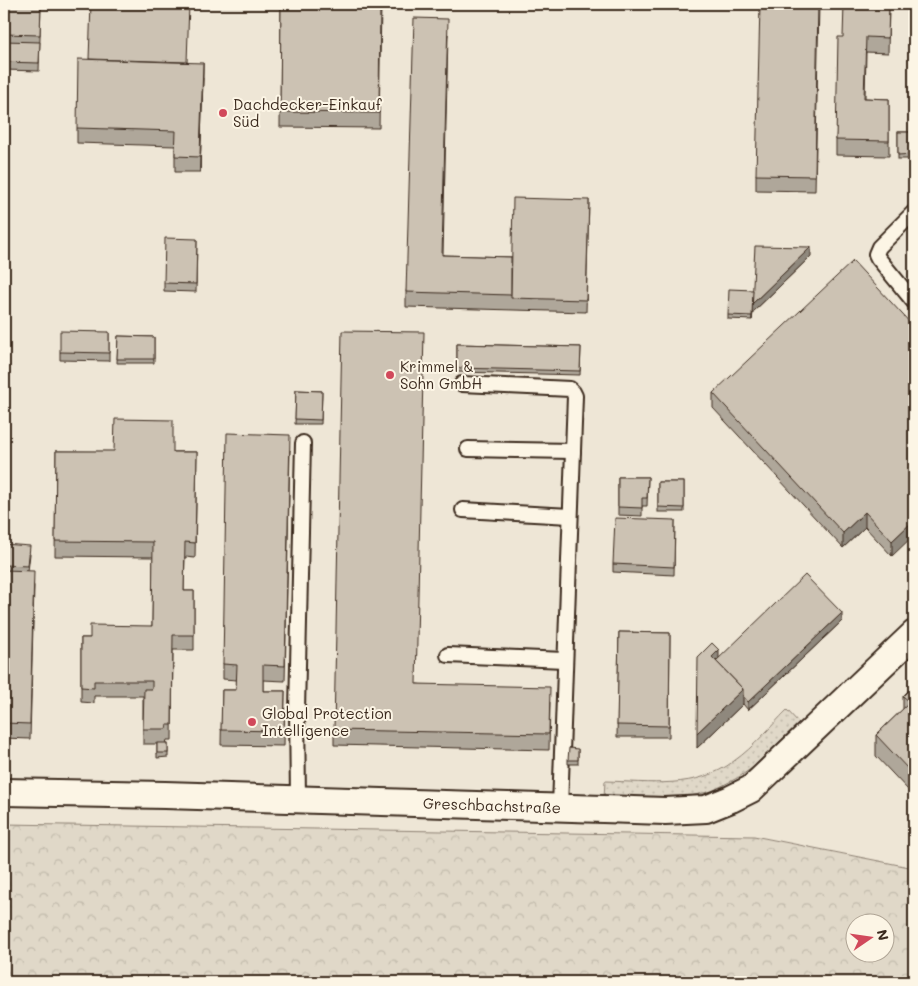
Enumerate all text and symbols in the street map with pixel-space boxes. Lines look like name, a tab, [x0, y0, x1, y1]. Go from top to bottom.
place label: Dachdecker-Einkauf Süd	[233, 94, 383, 131]
marker: Dachdecker-Einkauf Süd	[217, 107, 229, 119]
place label: Krimmel & Sohn GmbH	[400, 356, 482, 393]
marker: Krimmel & Sohn GmbH	[384, 369, 396, 381]
place label: Global Protection Intelligence	[262, 703, 392, 740]
marker: Global Protection Intelligence	[246, 716, 258, 728]
street label: Greschbachstraße	[423, 793, 561, 817]
north arrow	[846, 914, 896, 964]
text: N	[873, 928, 894, 942]

